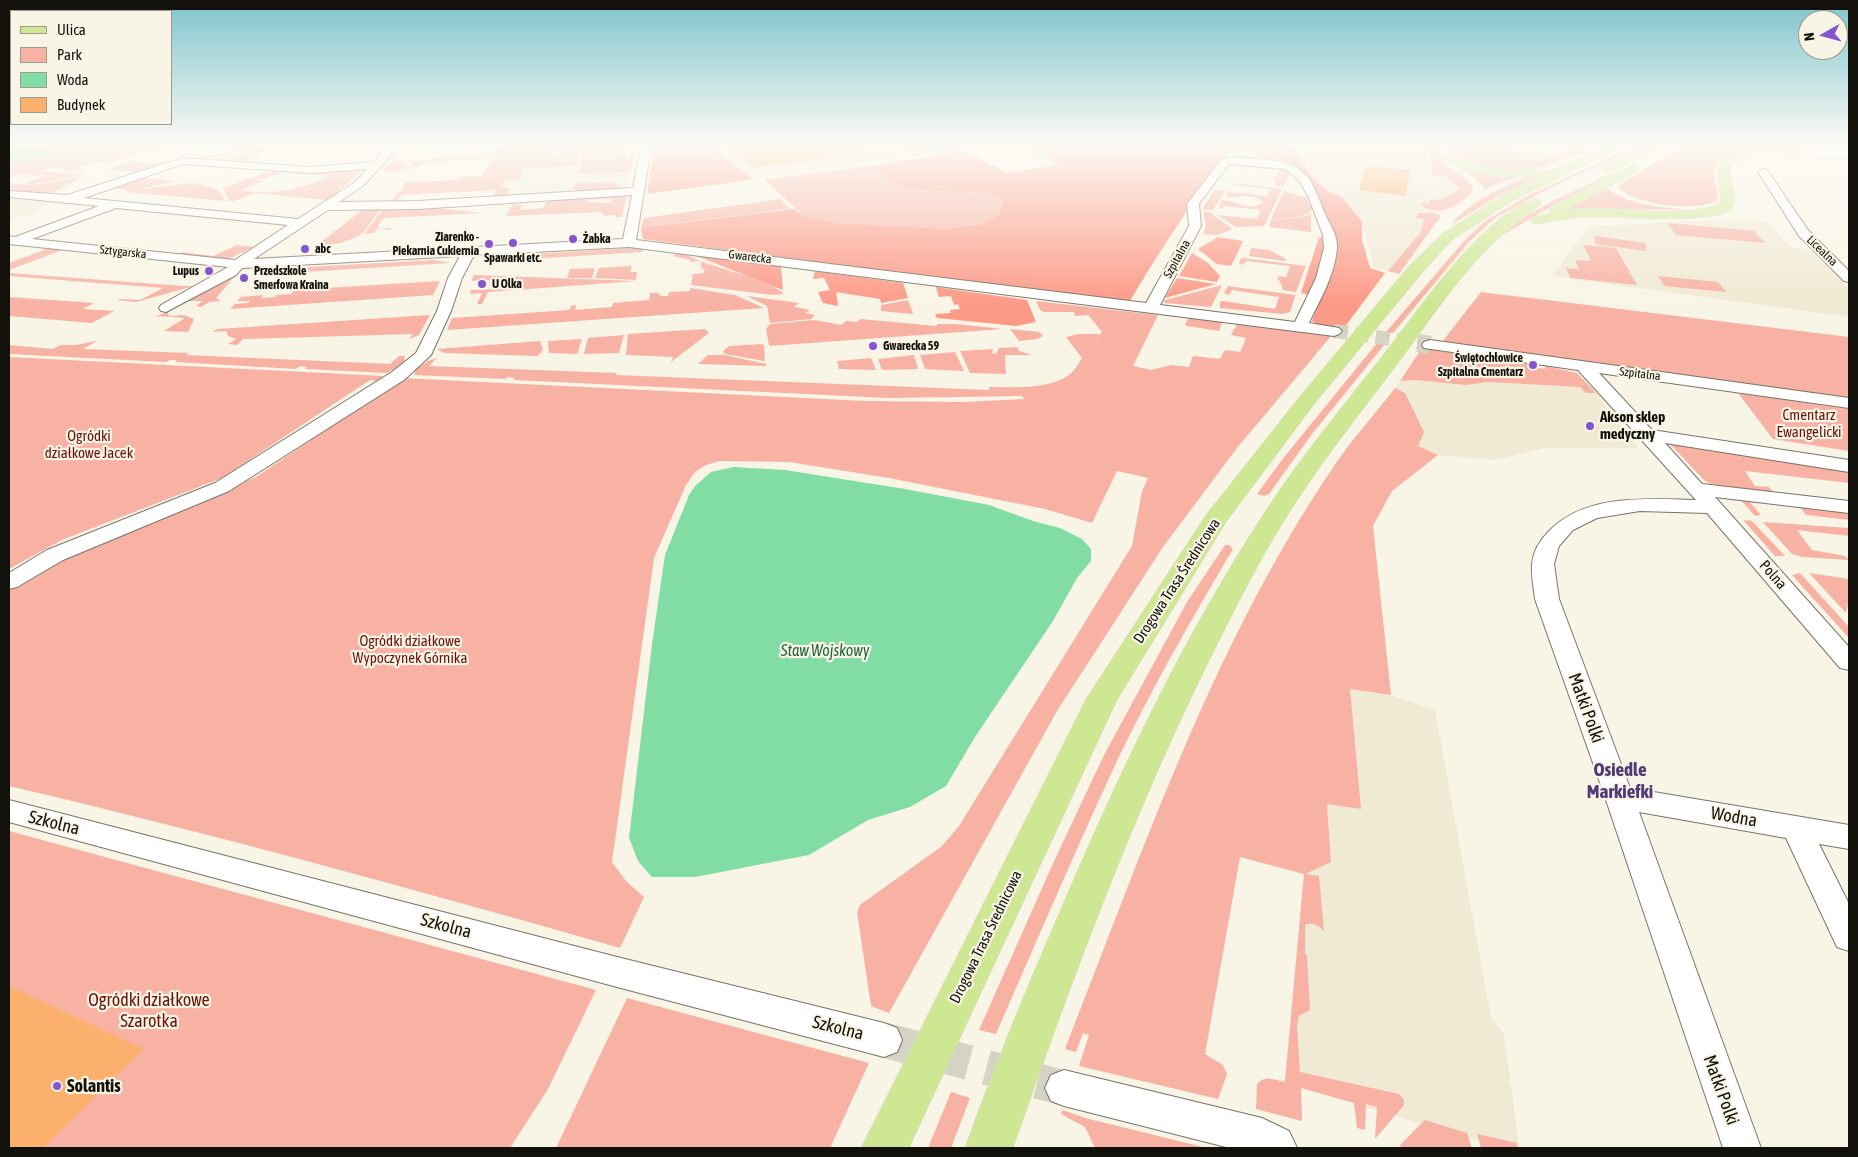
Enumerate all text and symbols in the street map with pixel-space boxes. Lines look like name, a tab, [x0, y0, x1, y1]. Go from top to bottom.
legend	[10, 10, 172, 125]
north arrow	[1798, 10, 1848, 60]
text: Ulica	[57, 21, 86, 38]
text: N	[1801, 32, 1818, 42]
text: Park	[57, 46, 82, 63]
text: Woda	[57, 71, 89, 88]
text: Budynek	[57, 96, 105, 113]
place label: Ziarenko - Piekarnia Cukiernia	[393, 230, 479, 258]
place label: Żabka	[583, 232, 611, 246]
marker: Żabka	[567, 233, 579, 245]
street label: Licealna	[1804, 233, 1840, 269]
marker: Spawarki etc.	[507, 237, 519, 249]
street label: Szpitalna	[1161, 237, 1193, 281]
marker: Ziarenko - Piekarnia Cukiernia	[483, 238, 495, 250]
street label: Sztygarska	[99, 242, 147, 262]
place label: abc	[315, 242, 331, 256]
marker: abc	[299, 243, 311, 255]
street label: Gwarecka	[728, 247, 772, 267]
place label: Spawarki etc.	[484, 251, 542, 265]
place label: Lupus	[173, 264, 199, 278]
place label: Przedszkole Smerfowa Kraina	[254, 264, 329, 292]
marker: Lupus	[203, 265, 215, 277]
marker: Przedszkole Smerfowa Kraina	[238, 272, 250, 284]
place label: U Olka	[492, 277, 522, 291]
marker: U Olka	[476, 278, 488, 290]
place label: Gwarecka 59	[883, 339, 939, 353]
marker: Gwarecka 59	[867, 340, 879, 352]
place label: Świętochłowice Szpitalna Cmentarz	[1438, 351, 1523, 379]
marker: Świętochłowice Szpitalna Cmentarz	[1527, 359, 1539, 371]
street label: Szpitalna	[1619, 364, 1661, 384]
park label: Cmentarz Ewangelicki	[1777, 406, 1841, 441]
place label: Akson sklep medyczny	[1600, 408, 1665, 443]
marker: Akson sklep medyczny	[1584, 420, 1596, 432]
park label: Ogródki działkowe Jacek	[45, 427, 133, 462]
street label: Drogowa Trasa Średnicowa	[1130, 515, 1224, 647]
street label: Polna	[1756, 557, 1790, 593]
park label: Ogródki działkowe Wypoczynek Górnika	[353, 632, 467, 667]
water label: Staw Wojskowy	[781, 641, 869, 661]
street label: Matki Polki	[1563, 670, 1609, 746]
district label: Osiedle Markiefki	[1587, 759, 1653, 803]
street label: Wodna	[1709, 802, 1759, 832]
street label: Szkolna	[26, 806, 82, 840]
street label: Drogowa Trasa Średnicowa	[946, 868, 1026, 1006]
street label: Szkolna	[418, 909, 474, 943]
park label: Ogródki działkowe Szarotka	[88, 989, 210, 1032]
street label: Szkolna	[810, 1011, 866, 1045]
street label: Matki Polki	[1698, 1052, 1744, 1128]
place label: Solantis	[67, 1075, 121, 1097]
marker: Solantis	[51, 1080, 63, 1092]

